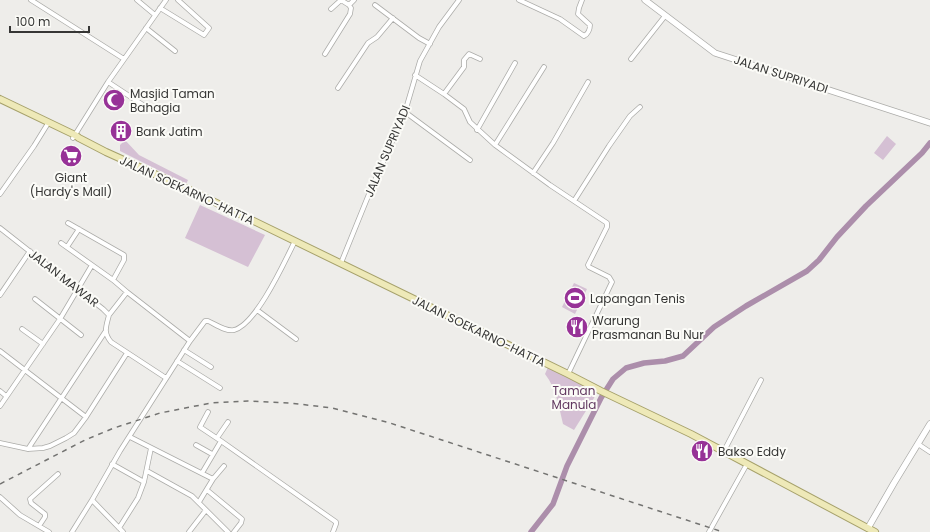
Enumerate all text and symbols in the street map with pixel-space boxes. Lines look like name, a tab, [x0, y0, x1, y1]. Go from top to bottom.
scale bar	[10, 8, 89, 34]
text: 100 m	[16, 13, 50, 30]
street label: JALAN SUPRIYADI	[732, 51, 830, 97]
place label: Masjid Taman Bahagia	[130, 85, 215, 116]
mosque icon: Masjid Taman Bahagia	[101, 87, 127, 113]
street label: JALAN SUPRIYADI	[360, 102, 414, 200]
building icon: Bank Jatim	[108, 118, 134, 144]
place label: Bank Jatim	[136, 123, 203, 140]
supermarket icon: Giant (Hardy's Mall)	[58, 143, 84, 169]
street label: JALAN SOEKARNO-HATTA	[117, 151, 257, 229]
place label: Giant (Hardy's Mall)	[30, 169, 112, 200]
street label: JALAN MAWAR	[25, 245, 103, 311]
sports icon: Lapangan Tenis	[562, 285, 588, 311]
place label: Lapangan Tenis	[590, 290, 685, 307]
street label: JALAN SOEKARNO-HATTA	[409, 291, 549, 371]
place label: Warung Prasmanan Bu Nur	[592, 312, 704, 343]
restaurant icon: Warung Prasmanan Bu Nur	[564, 314, 590, 340]
park label: Taman Manula	[552, 382, 596, 413]
restaurant icon: Bakso Eddy	[689, 438, 715, 464]
place label: Bakso Eddy	[718, 443, 786, 460]

